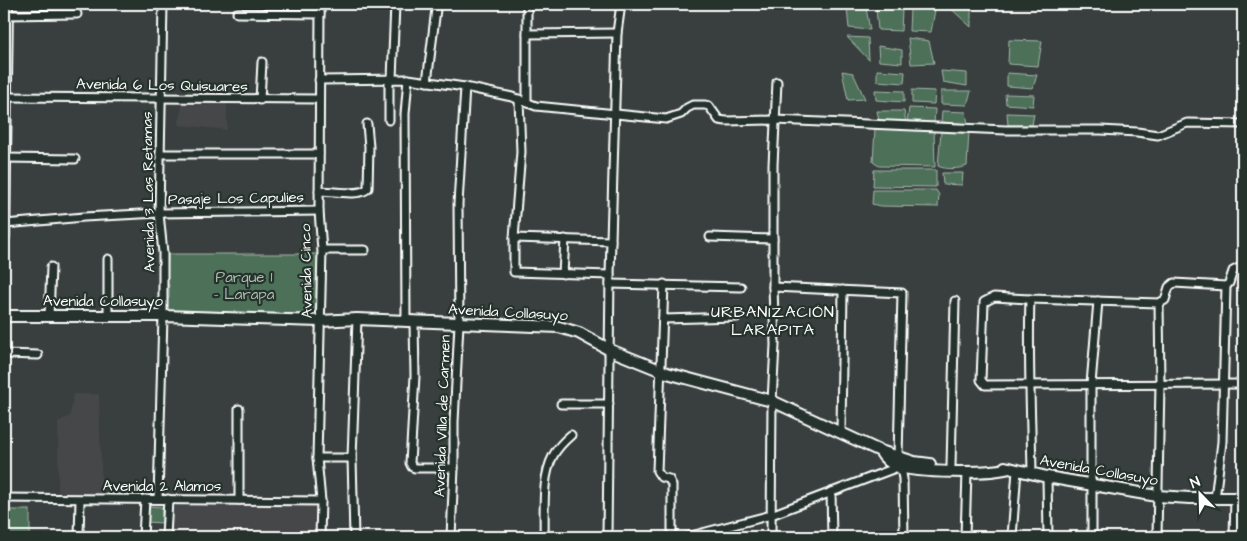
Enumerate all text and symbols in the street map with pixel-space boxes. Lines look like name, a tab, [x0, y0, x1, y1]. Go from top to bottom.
street label: Avenida 6 Los Quisuares	[76, 74, 248, 98]
street label: Avenida 3 Las Retamas	[137, 111, 160, 273]
street label: Pasaje Los Capulies	[168, 187, 305, 210]
street label: Avenida Cinco	[295, 223, 318, 319]
park label: Parque 1 - Larapa	[214, 267, 275, 305]
street label: Avenida Collasuyo	[43, 291, 163, 313]
street label: Avenida Collasuyo	[448, 299, 569, 327]
district label: URBANIZACIÓN LARAPITA	[711, 301, 835, 341]
street label: Avenida Villa de Carmen	[429, 334, 456, 497]
street label: Avenida Collasuyo	[1038, 450, 1160, 492]
north arrow	[1174, 468, 1224, 518]
text: N	[1187, 472, 1203, 494]
street label: Avenida 2 Alamos	[103, 476, 222, 497]

